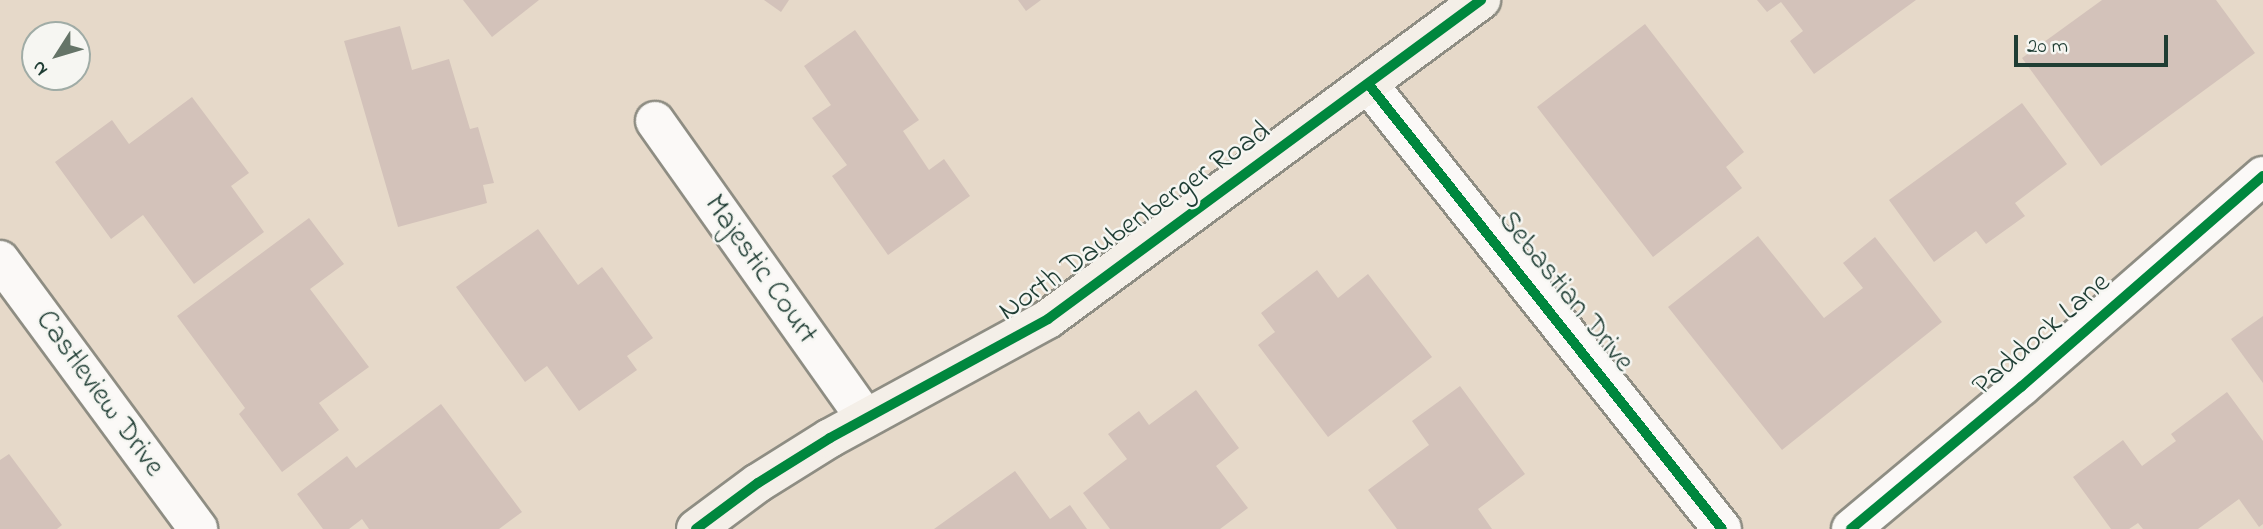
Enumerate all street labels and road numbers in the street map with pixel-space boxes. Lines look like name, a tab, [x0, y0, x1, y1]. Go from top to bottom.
street label: North Daubenberger Road	[992, 114, 1278, 330]
street label: Majestic Court	[695, 188, 825, 352]
street label: Sebastian Drive	[1489, 204, 1641, 380]
street label: Paddock Lane	[1966, 265, 2118, 405]
street label: Castleview Drive	[27, 304, 171, 484]

